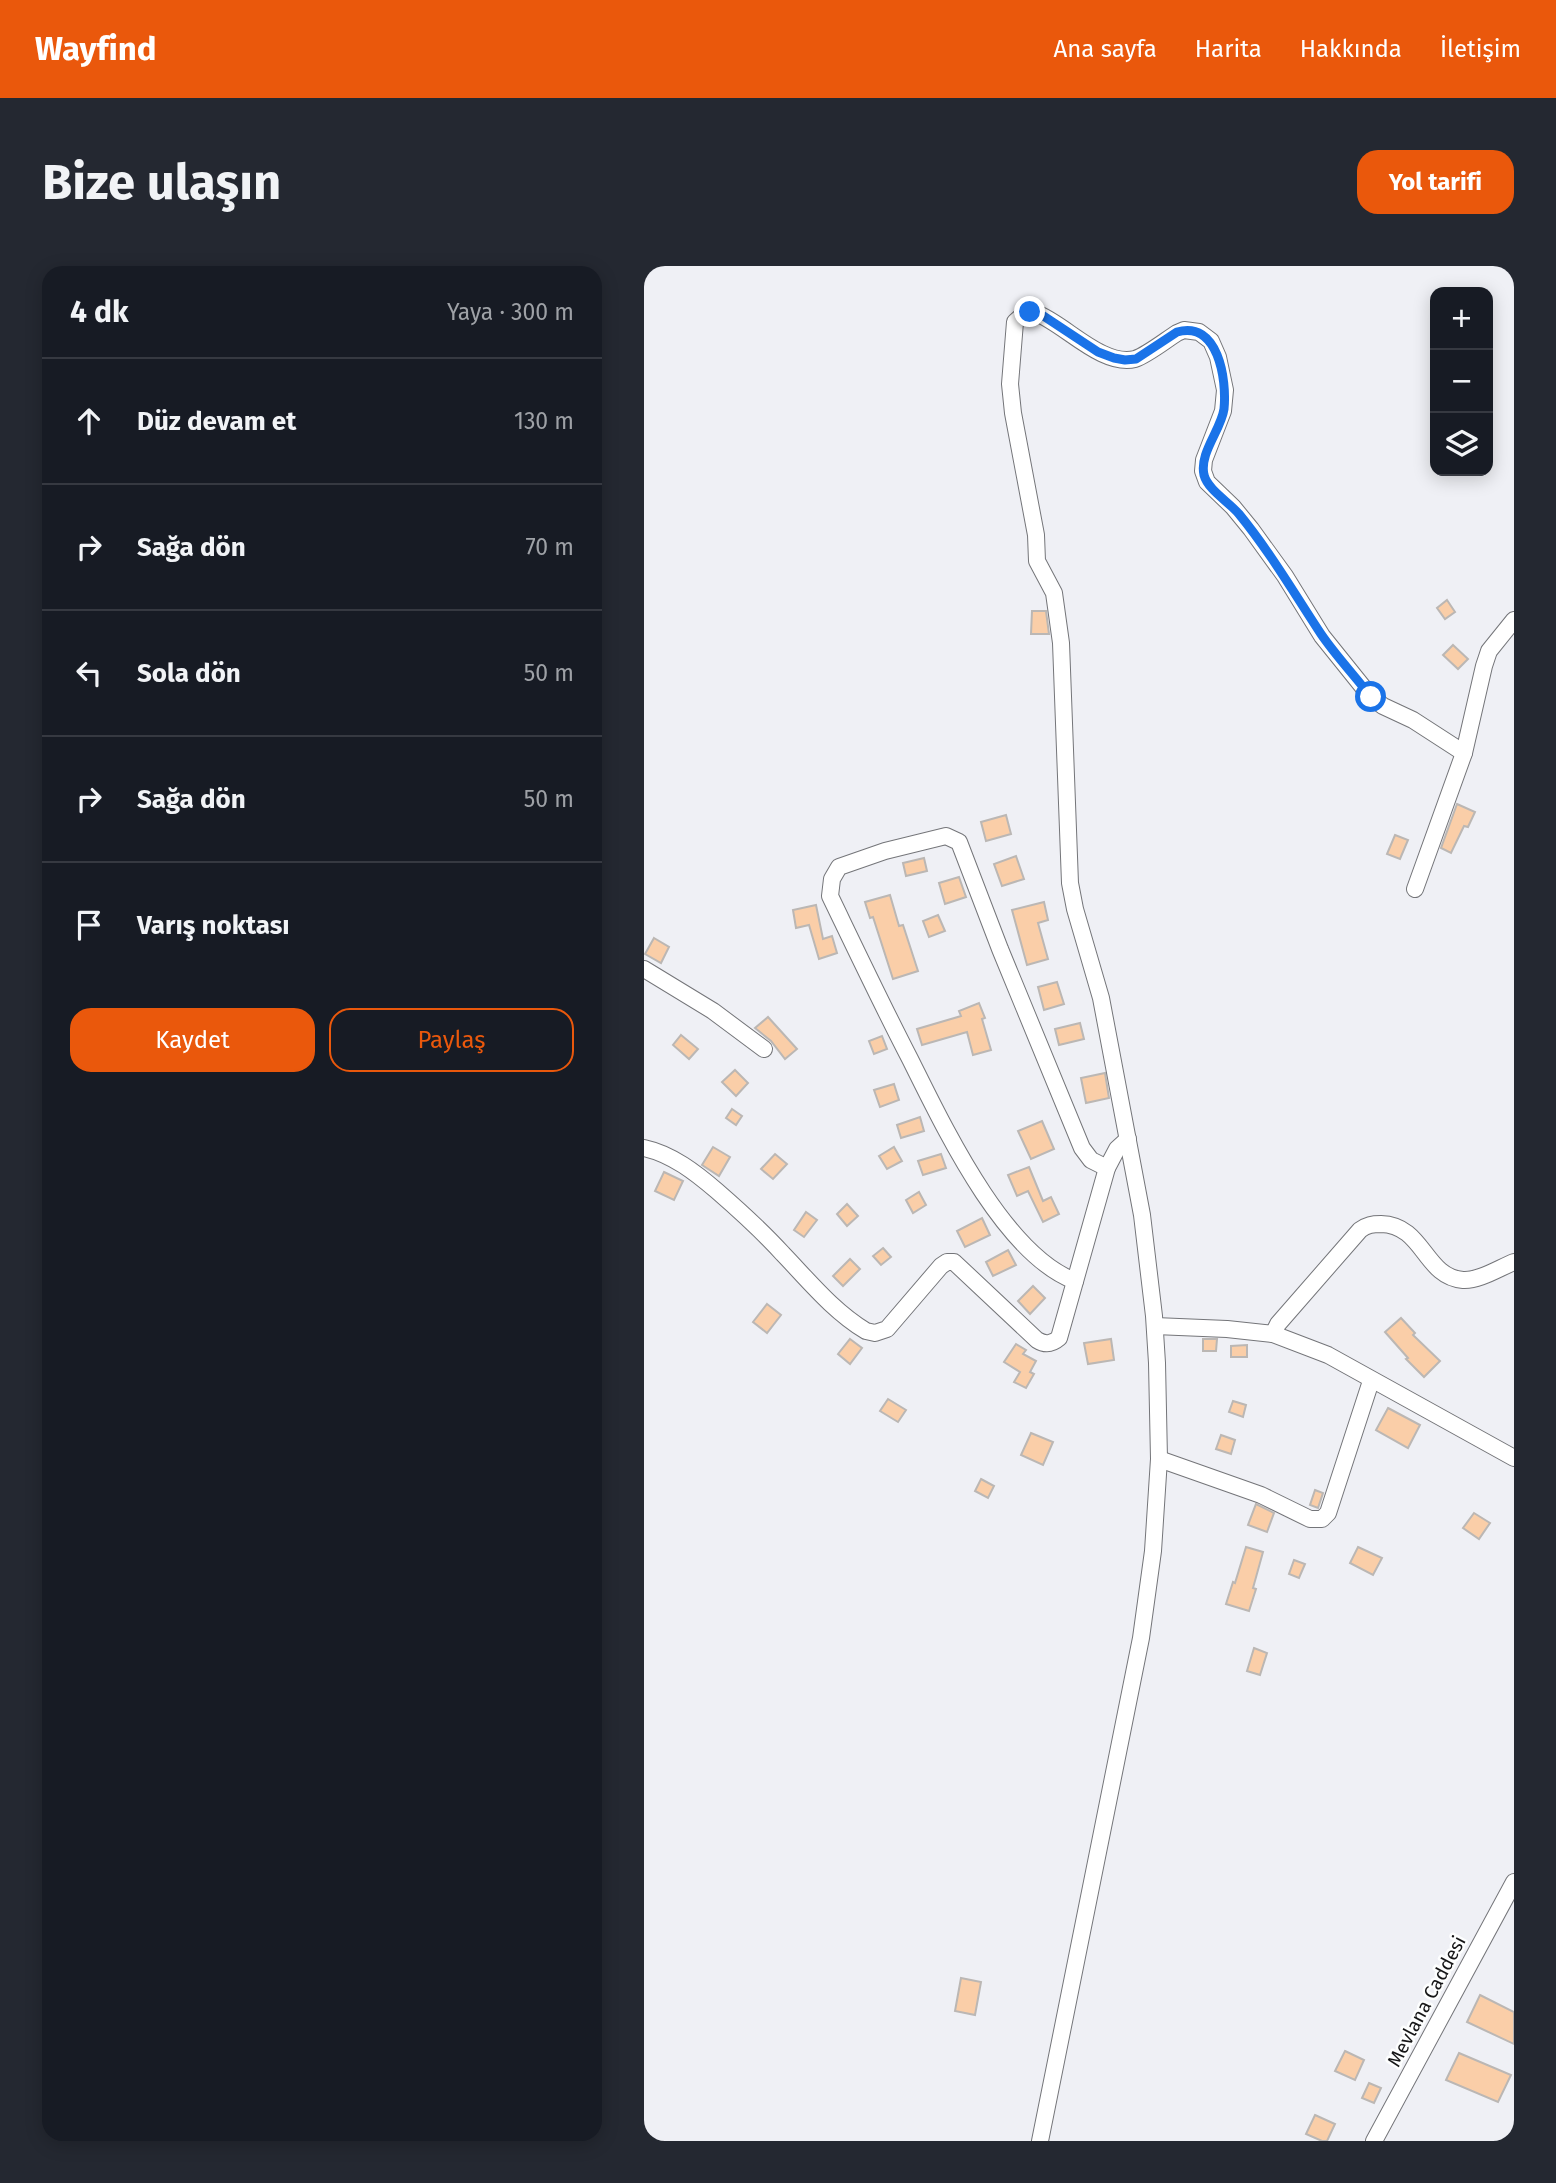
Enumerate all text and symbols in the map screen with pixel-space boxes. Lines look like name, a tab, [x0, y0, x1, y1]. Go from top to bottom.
text: Wayfind	[35, 29, 157, 69]
text: Ana sayfa	[1053, 35, 1157, 63]
text: Harita	[1195, 35, 1262, 63]
text: Hakkında	[1300, 35, 1402, 63]
text: İletişim	[1440, 35, 1521, 63]
button: Yol tarifi	[1357, 150, 1514, 214]
text: Bize ulaşın	[42, 153, 281, 212]
map controls	[1430, 287, 1493, 476]
button: +	[1430, 287, 1493, 350]
text: 4 dk	[70, 294, 129, 330]
route end	[1014, 296, 1045, 327]
text: Yaya · 300 m	[447, 298, 574, 326]
button: −	[1430, 350, 1493, 413]
icon: ahead	[70, 402, 108, 440]
text: Düz devam et	[137, 406, 296, 437]
text: 130 m	[514, 407, 574, 435]
button: layers	[1430, 413, 1493, 476]
icon: right	[70, 528, 108, 566]
text: Sağa dön	[137, 532, 246, 563]
text: 70 m	[525, 533, 574, 561]
icon: left	[70, 654, 108, 692]
text: Sola dön	[137, 658, 241, 689]
text: 50 m	[524, 659, 574, 687]
route start	[1355, 681, 1386, 712]
icon: right	[70, 780, 108, 818]
text: Sağa dön	[137, 784, 246, 815]
text: 50 m	[524, 785, 574, 813]
icon: arrive	[70, 906, 108, 944]
text: Varış noktası	[137, 910, 290, 941]
button: Kaydet	[70, 1008, 315, 1072]
button: Paylaş	[329, 1008, 574, 1072]
street label: Mevlana Caddesi	[1382, 1932, 1471, 2071]

